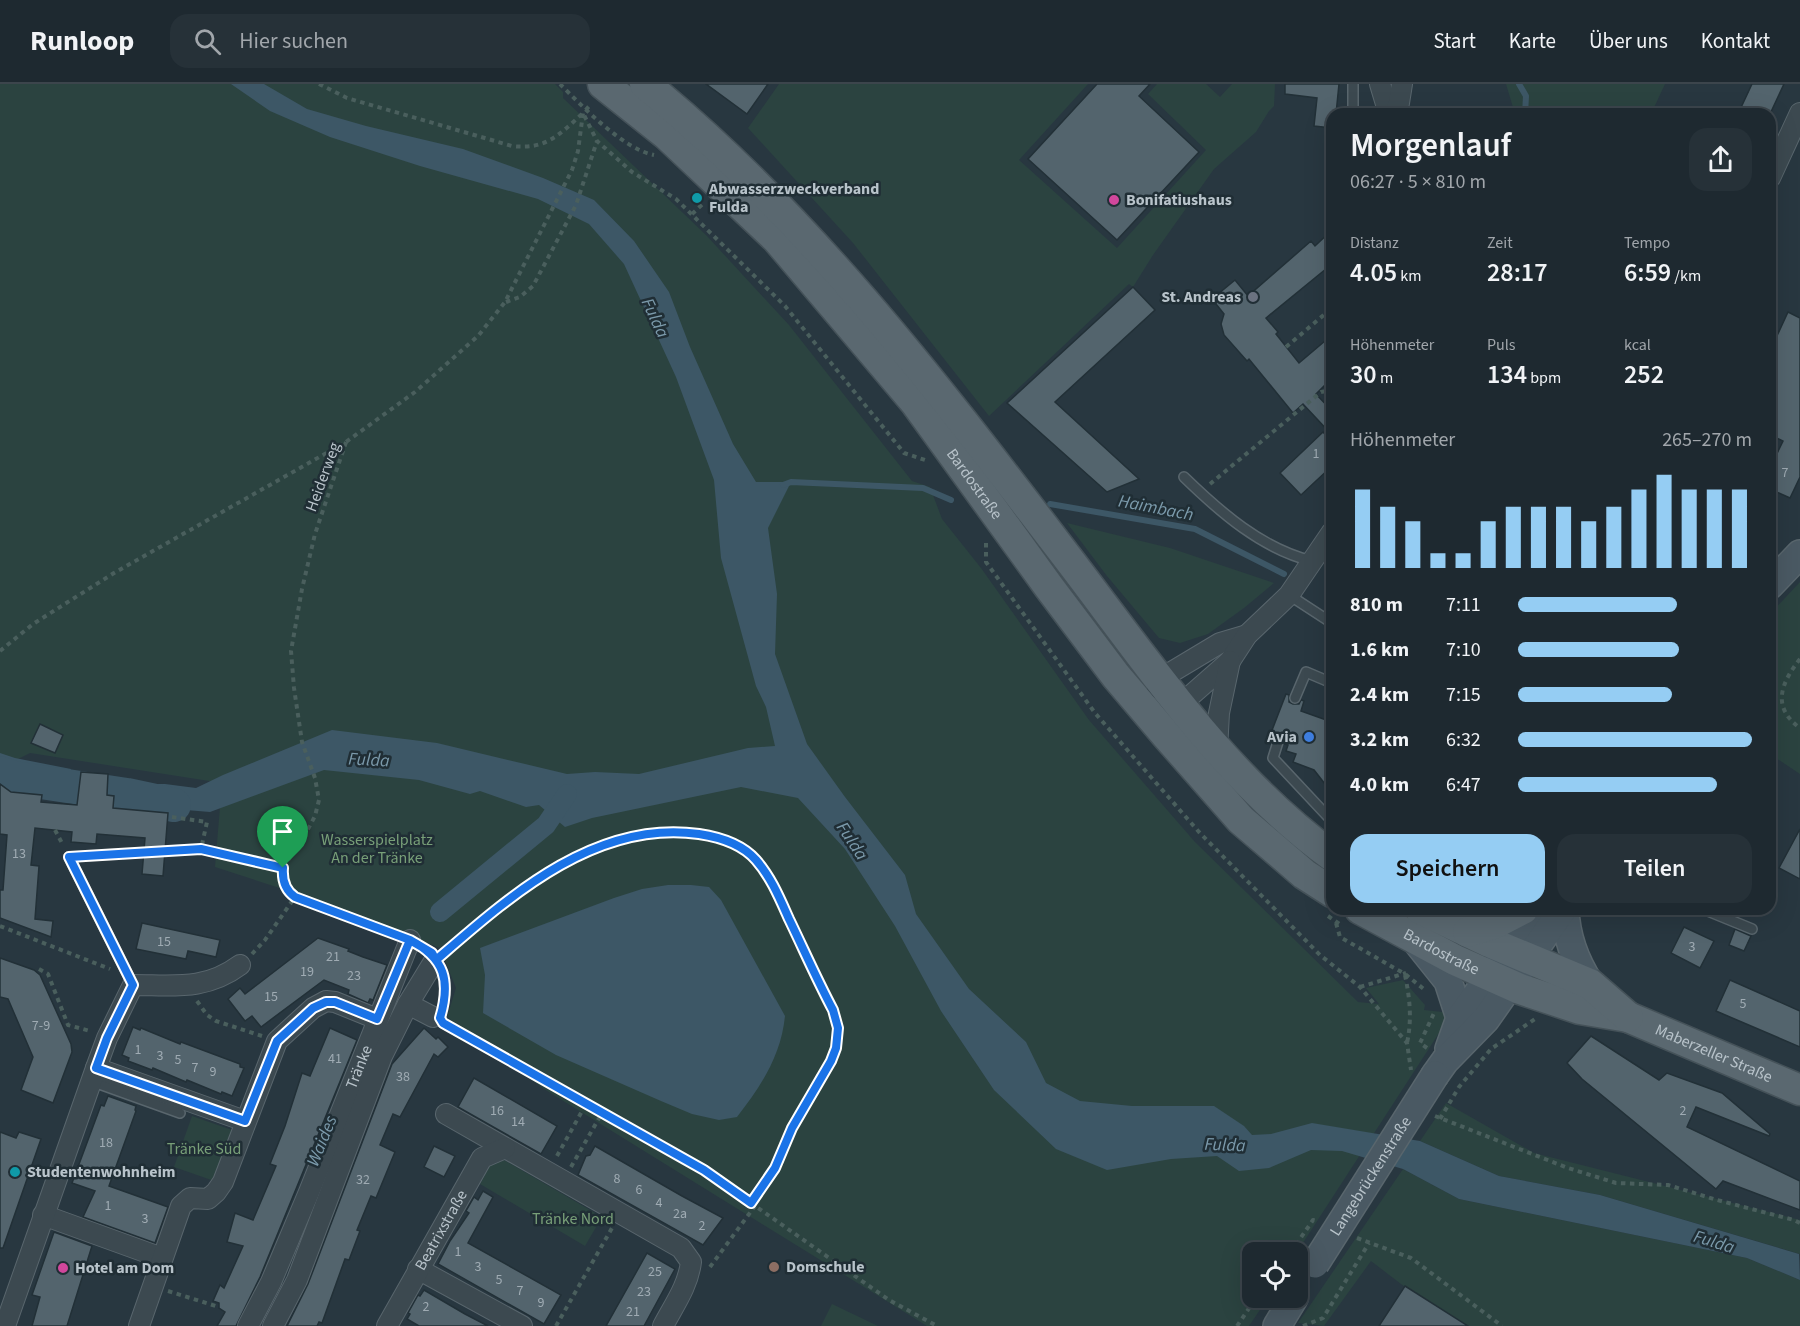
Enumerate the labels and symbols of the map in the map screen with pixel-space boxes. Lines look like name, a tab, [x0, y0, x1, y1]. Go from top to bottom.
place label: Abwasserzweckverband Fulda	[708, 178, 879, 218]
place label: Bonifatiushaus	[1126, 189, 1232, 211]
marker: Abwasserzweckverband Fulda	[690, 191, 704, 205]
marker: Bonifatiushaus	[1107, 193, 1121, 207]
place label: St. Andreas	[1161, 286, 1241, 308]
marker: St. Andreas	[1246, 290, 1260, 304]
water label: Fulda	[635, 294, 675, 342]
street label: Heiderweg	[300, 439, 346, 515]
street label: Bardostraße	[941, 444, 1008, 524]
house number: 1	[1313, 444, 1320, 464]
house number: 7	[1782, 463, 1789, 483]
water label: Haimbach	[1116, 488, 1196, 528]
place label: Avia	[1266, 726, 1297, 748]
marker: Avia	[1302, 730, 1316, 744]
water label: Fulda	[348, 746, 391, 774]
pin	[257, 806, 308, 868]
water label: Fulda	[830, 817, 874, 865]
park label: Wasserspielplatz An der Tränke	[321, 829, 433, 869]
house number: 13	[12, 844, 26, 864]
street label: Bardostraße	[1399, 923, 1483, 980]
house number: 15	[157, 932, 171, 952]
house number: 3	[1689, 937, 1696, 957]
house number: 21	[326, 947, 340, 967]
house number: 19	[300, 962, 314, 982]
house number: 23	[347, 966, 361, 986]
house number: 15	[264, 987, 278, 1007]
house number: 5	[1740, 994, 1747, 1014]
house number: 7-9	[32, 1016, 50, 1036]
street label: Maberzeller Straße	[1652, 1019, 1776, 1088]
house number: 1	[135, 1040, 142, 1060]
street label: Tränke	[340, 1042, 378, 1092]
house number: 3	[157, 1046, 164, 1066]
house number: 41	[328, 1049, 342, 1069]
house number: 5	[175, 1050, 182, 1070]
house number: 7	[192, 1058, 199, 1078]
house number: 9	[210, 1062, 217, 1082]
house number: 38	[396, 1067, 410, 1087]
house number: 16	[490, 1101, 504, 1121]
house number: 2	[1680, 1101, 1687, 1121]
water label: Waides	[301, 1112, 343, 1170]
house number: 14	[511, 1112, 525, 1132]
street label: Langebrückenstraße	[1325, 1112, 1417, 1240]
water label: Fulda	[1204, 1132, 1246, 1158]
house number: 18	[99, 1133, 113, 1153]
park label: Tränke Süd	[167, 1138, 241, 1160]
place label: Studentenwohnheim	[27, 1161, 176, 1183]
marker: Studentenwohnheim	[8, 1165, 22, 1179]
house number: 8	[614, 1169, 621, 1189]
house number: 32	[356, 1170, 370, 1190]
house number: 6	[636, 1180, 643, 1200]
street label: Beatrixstraße	[410, 1186, 473, 1275]
house number: 4	[656, 1193, 663, 1213]
house number: 1	[105, 1196, 112, 1216]
house number: 2a	[673, 1204, 687, 1224]
park label: Tränke Nord	[532, 1208, 614, 1230]
house number: 3	[142, 1209, 149, 1229]
house number: 2	[699, 1216, 706, 1236]
water label: Fulda	[1691, 1224, 1738, 1260]
house number: 1	[455, 1242, 462, 1262]
place label: Domschule	[786, 1256, 864, 1278]
place label: Hotel am Dom	[75, 1257, 174, 1279]
house number: 3	[475, 1257, 482, 1277]
marker: Domschule	[767, 1260, 781, 1274]
marker: Hotel am Dom	[56, 1261, 70, 1275]
house number: 25	[648, 1262, 662, 1282]
house number: 5	[496, 1270, 503, 1290]
house number: 7	[517, 1281, 524, 1301]
house number: 23	[637, 1282, 651, 1302]
house number: 9	[538, 1293, 545, 1313]
house number: 2	[423, 1297, 430, 1317]
house number: 21	[626, 1302, 640, 1322]

